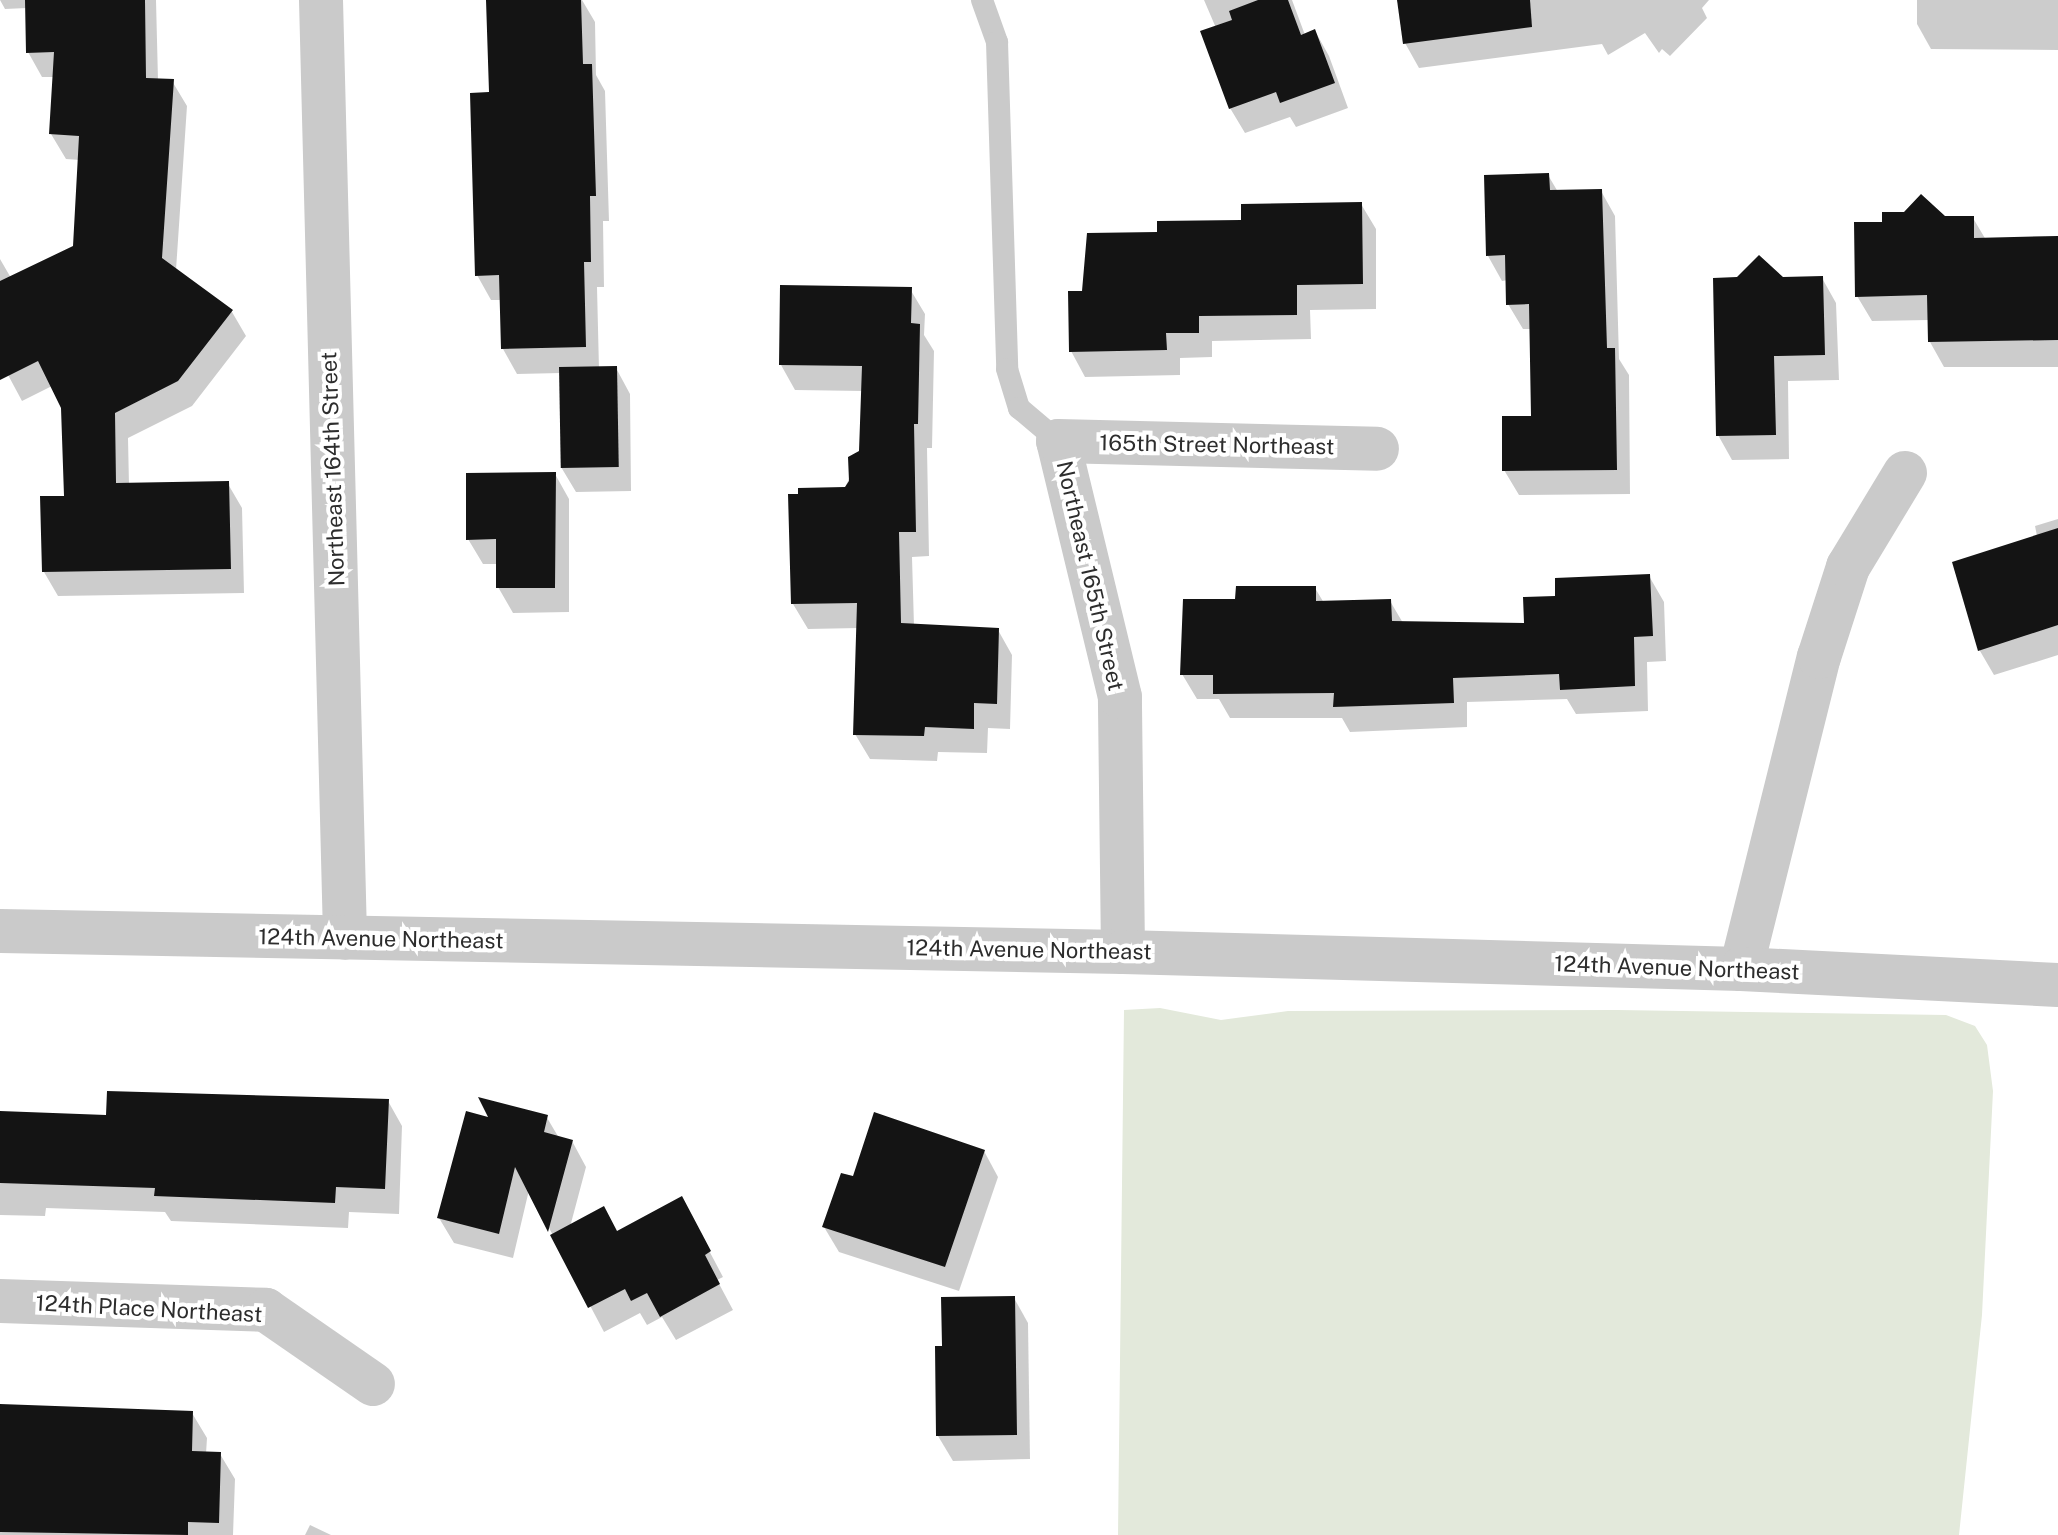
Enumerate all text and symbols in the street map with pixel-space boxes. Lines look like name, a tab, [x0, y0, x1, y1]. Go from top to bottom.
street label: Northeast 164th Street	[316, 351, 350, 587]
street label: 165th Street Northeast	[1099, 430, 1335, 460]
street label: Northeast 165th Street	[1051, 458, 1129, 694]
street label: 124th Avenue Northeast	[258, 924, 504, 954]
street label: 124th Avenue Northeast	[906, 935, 1152, 965]
street label: 124th Avenue Northeast	[1554, 951, 1800, 985]
street label: 124th Place Northeast	[35, 1290, 263, 1328]

